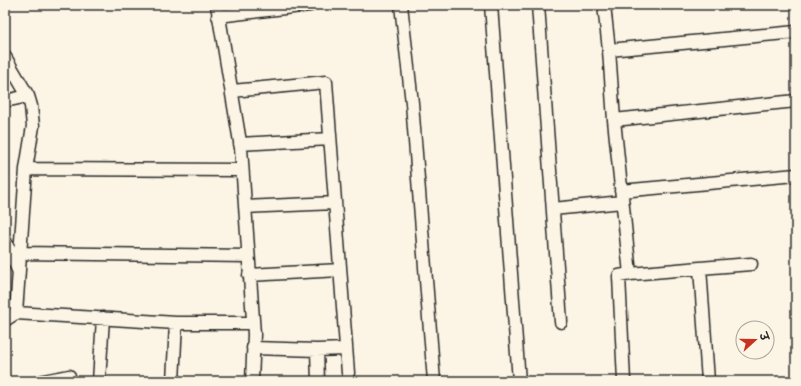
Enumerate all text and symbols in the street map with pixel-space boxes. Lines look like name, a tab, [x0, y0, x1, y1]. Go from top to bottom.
north arrow	[735, 320, 775, 360]
text: उ	[756, 330, 773, 344]

